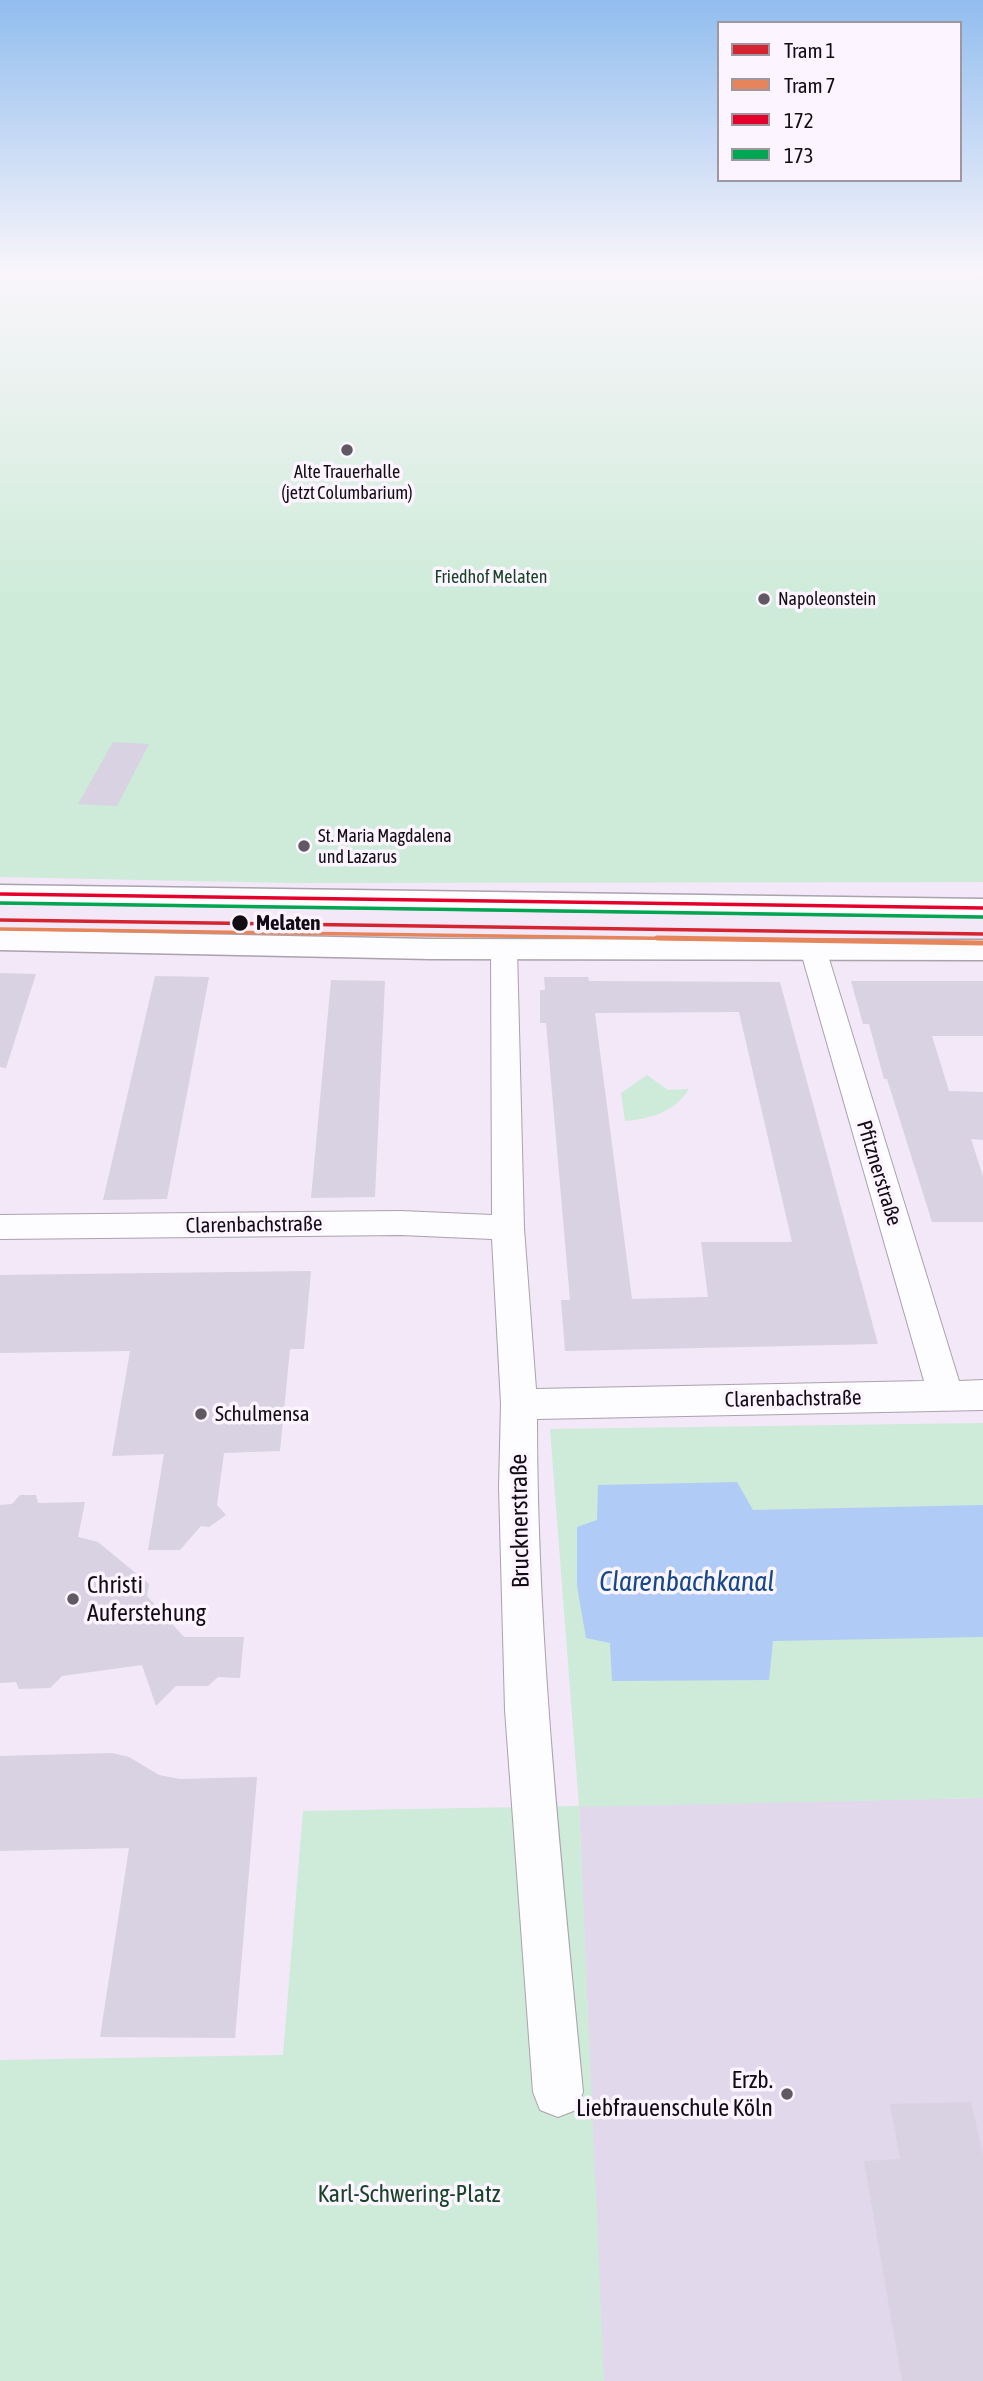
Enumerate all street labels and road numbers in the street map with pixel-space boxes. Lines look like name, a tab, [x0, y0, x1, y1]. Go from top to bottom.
street label: Pfitznerstraße	[851, 1117, 907, 1229]
street label: Clarenbachstraße	[185, 1211, 323, 1239]
street label: Clarenbachstraße	[724, 1385, 862, 1413]
street label: Brucknerstraße	[504, 1454, 536, 1588]

